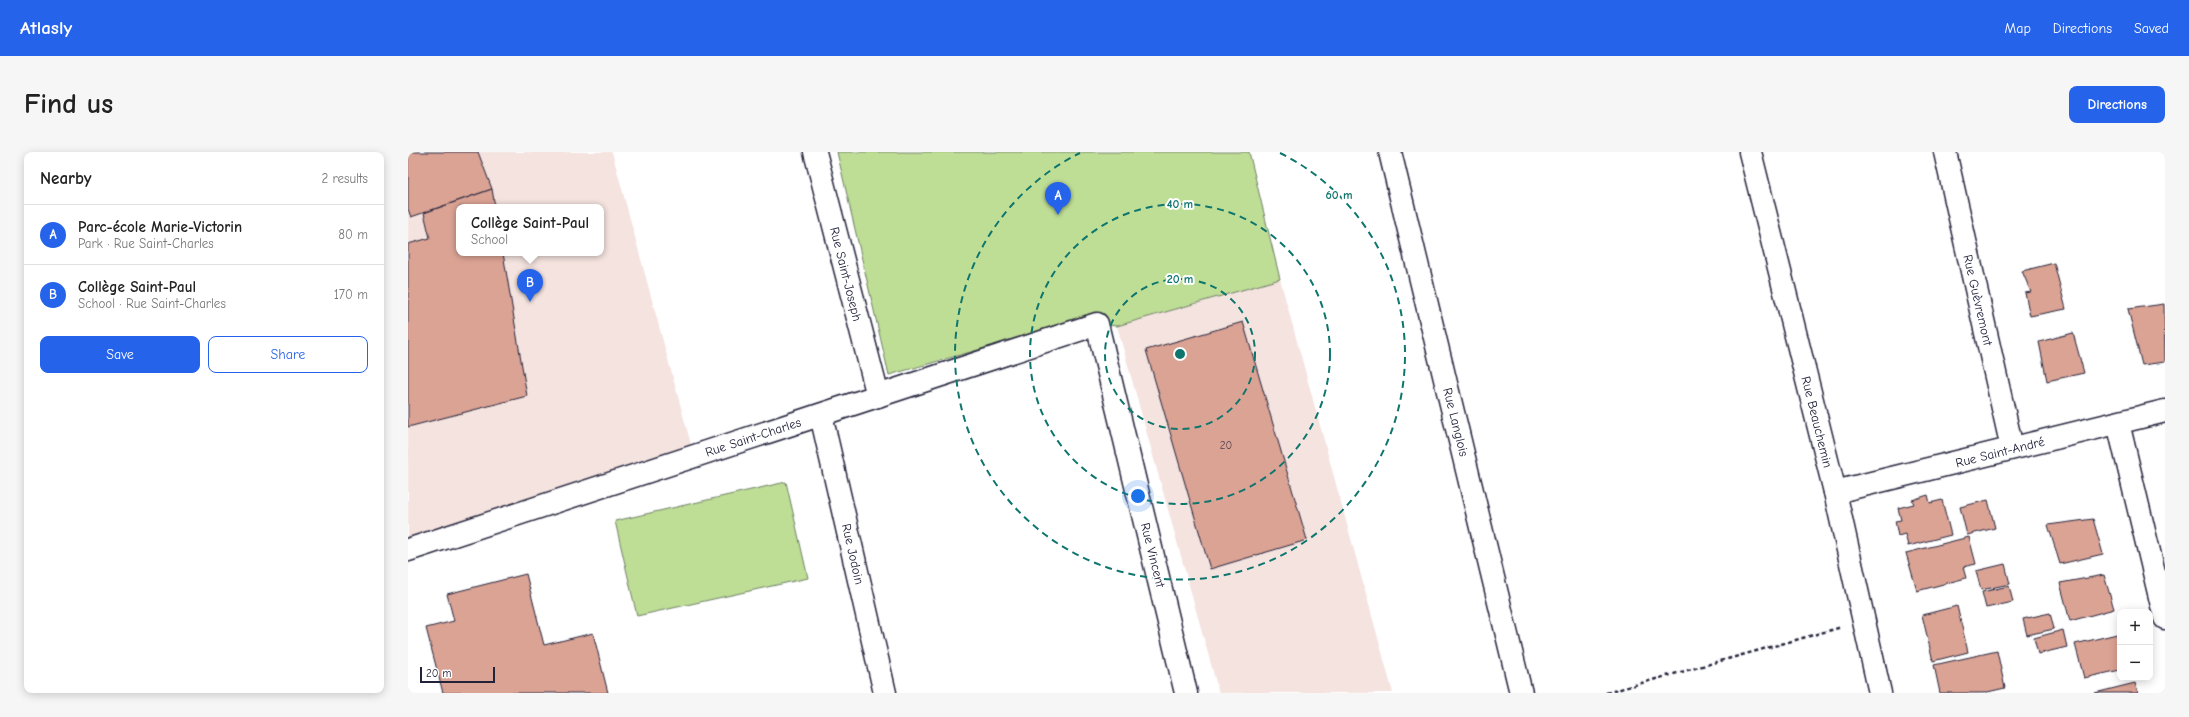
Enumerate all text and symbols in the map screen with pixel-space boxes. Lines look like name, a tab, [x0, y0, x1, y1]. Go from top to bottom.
text: Atlasly	[20, 17, 72, 39]
text: Map	[2004, 20, 2031, 37]
text: Directions	[2053, 20, 2112, 37]
text: Saved	[2134, 20, 2169, 37]
button: Directions	[2069, 86, 2165, 123]
text: Find us	[24, 88, 113, 120]
text: Nearby	[40, 169, 91, 188]
text: 2 results	[321, 171, 368, 186]
pin: A	[1045, 182, 1071, 215]
text: 60 m	[1326, 188, 1352, 202]
text: 40 m	[1167, 197, 1193, 211]
popup	[456, 204, 604, 256]
text: Collège Saint-Paul	[471, 214, 589, 232]
text: Parc-école Marie-Victorin	[78, 218, 242, 236]
street label: Rue Saint-Joseph	[827, 225, 865, 323]
text: A	[49, 227, 57, 242]
text: 80 m	[338, 227, 368, 242]
text: School	[471, 232, 508, 247]
text: Park · Rue Saint-Charles	[78, 236, 214, 251]
street label: Rue Guèvremont	[1960, 253, 1996, 348]
pin: B	[517, 269, 543, 302]
text: 20 m	[1167, 272, 1193, 286]
text: Collège Saint-Paul	[78, 278, 196, 296]
text: B	[49, 287, 57, 302]
text: 170 m	[334, 287, 368, 302]
text: School · Rue Saint-Charles	[78, 296, 226, 311]
button: Save	[40, 336, 200, 373]
button: Share	[208, 336, 368, 373]
centre of rings	[1173, 347, 1187, 361]
street label: Rue Beauchemin	[1798, 375, 1836, 469]
street label: Rue Langlois	[1440, 386, 1472, 458]
street label: Rue Saint-Charles	[703, 414, 803, 460]
street label: Rue Saint-André	[1954, 434, 2047, 470]
house number: 20	[1220, 439, 1232, 452]
your location	[1128, 486, 1148, 506]
street label: Rue Vincent	[1138, 521, 1169, 590]
street label: Rue Jodoin	[839, 522, 867, 586]
map controls	[2117, 609, 2153, 681]
button: +	[2117, 609, 2153, 645]
button: −	[2117, 645, 2153, 681]
scale bar	[420, 665, 495, 684]
text: 20 m	[426, 667, 451, 680]

